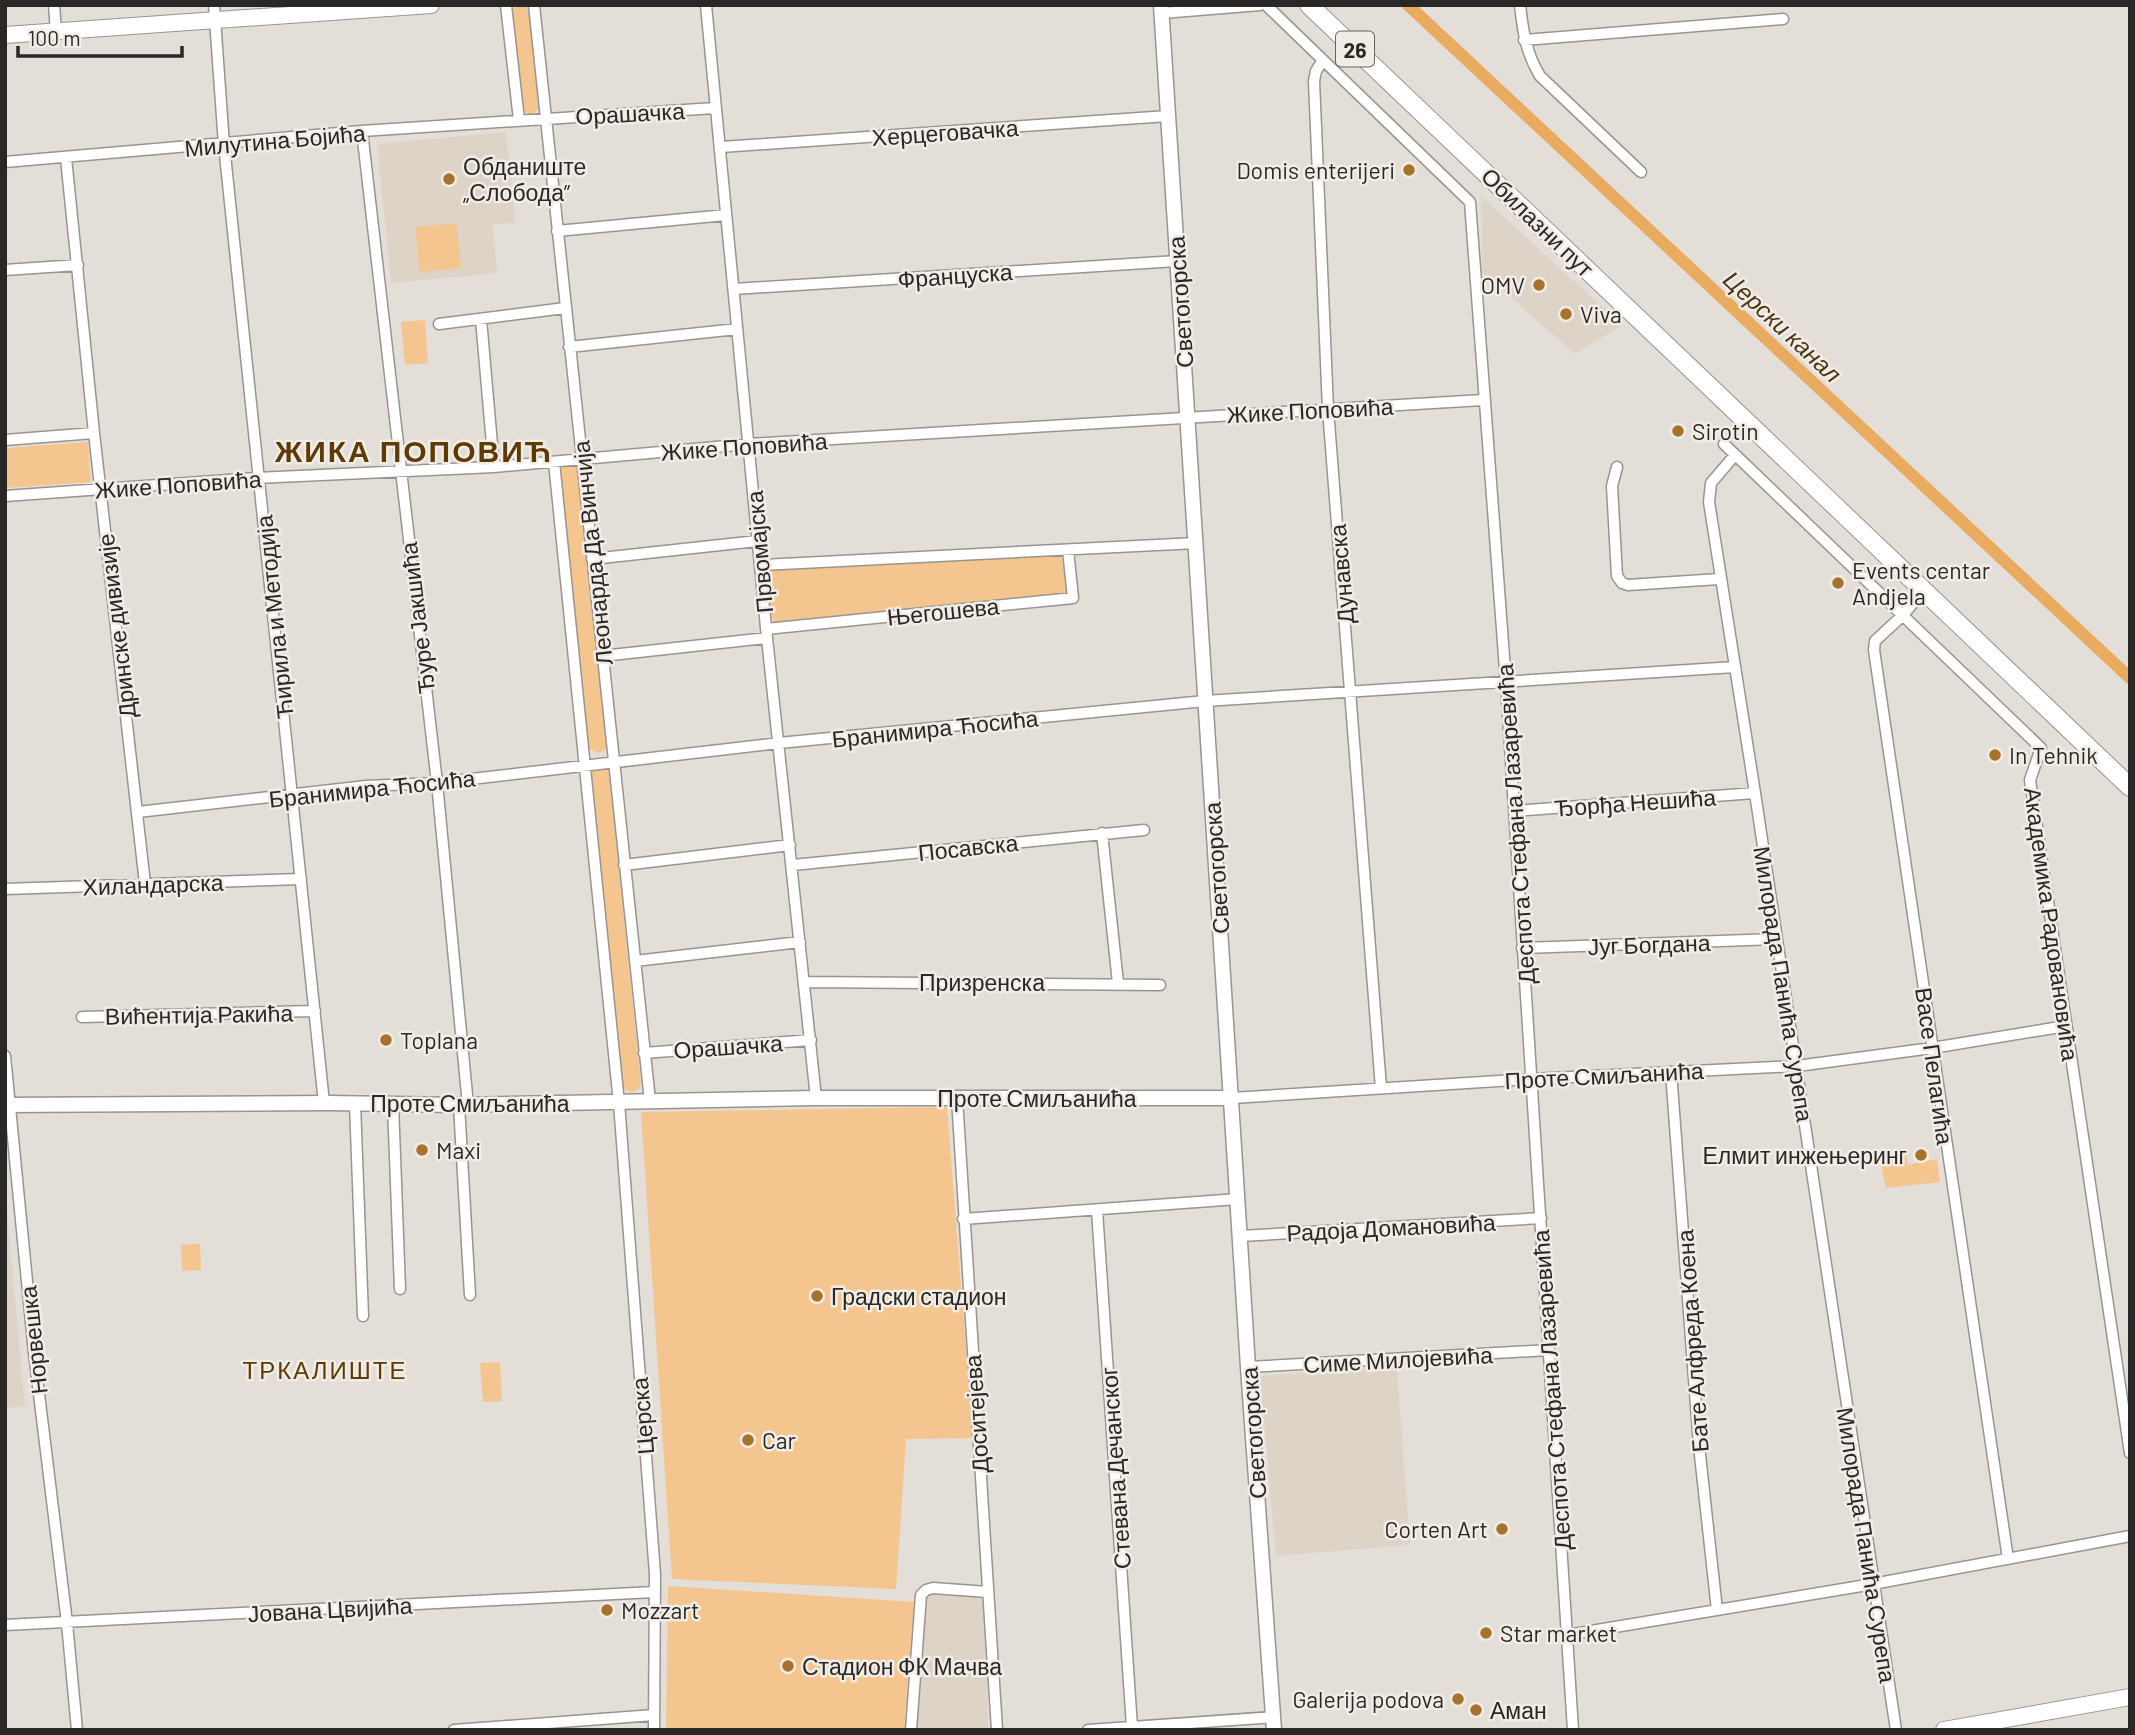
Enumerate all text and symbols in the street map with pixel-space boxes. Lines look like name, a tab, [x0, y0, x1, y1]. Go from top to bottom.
scale bar	[18, 14, 182, 58]
text: 100 m	[28, 25, 81, 50]
road number: 26	[1336, 32, 1374, 66]
street label: Орашачка	[575, 96, 686, 130]
street label: Херцеговачка	[871, 113, 1019, 151]
street label: Милутина Бојића	[183, 118, 367, 162]
place label: Обданиште „Слобода”	[463, 152, 586, 206]
place label: Domis enterijeri	[1236, 156, 1395, 184]
marker: Domis enterijeri	[1401, 162, 1417, 178]
street label: Обилазни пут	[1476, 162, 1600, 283]
marker: Обданиште „Слобода”	[441, 171, 457, 187]
street label: Светогорска	[1161, 235, 1199, 369]
street label: Француска	[897, 257, 1014, 293]
water label: Церски канал	[1718, 264, 1848, 388]
place label: OMV	[1481, 271, 1525, 299]
marker: OMV	[1531, 277, 1547, 293]
place label: Viva	[1580, 300, 1622, 328]
marker: Viva	[1558, 306, 1574, 322]
street label: Жике Поповића	[1226, 392, 1394, 428]
place label: Sirotin	[1692, 417, 1759, 445]
marker: Sirotin	[1670, 423, 1686, 439]
street label: Жике Поповића	[660, 426, 828, 466]
district label: ЖИКА ПОПОВИЋ	[274, 432, 553, 468]
street label: Леонарда Да Винчија	[566, 439, 618, 667]
street label: Жике Поповића	[94, 464, 262, 504]
street label: Првомајска	[740, 489, 778, 614]
street label: Ћирила и Методија	[249, 514, 299, 720]
street label: Дунавска	[1323, 523, 1359, 625]
street label: Дринске дивизије	[91, 532, 141, 720]
street label: Ђуре Јакшића	[394, 540, 440, 695]
place label: Events centar Andjela	[1852, 556, 1991, 610]
marker: Events centar Andjela	[1830, 575, 1846, 591]
street label: Његошева	[885, 591, 1001, 631]
street label: Деспота Стефана Лазаревића	[1490, 663, 1540, 985]
street label: Бранимира Ћосића	[830, 703, 1040, 753]
place label: In Tehnik	[2009, 741, 2098, 769]
marker: In Tehnik	[1987, 747, 2003, 763]
street label: Бранимира Ћосића	[267, 763, 477, 813]
street label: Ђорђа Нешића	[1553, 782, 1717, 822]
street label: Академика Радовановића	[2019, 785, 2085, 1063]
street label: Светогорска	[1197, 801, 1235, 935]
street label: Посавска	[917, 828, 1020, 866]
street label: Милорада Панића Сурепа	[1748, 844, 1820, 1124]
street label: Хиландарска	[82, 868, 224, 900]
street label: Југ Богдана	[1587, 928, 1711, 960]
street label: Призренска	[919, 968, 1045, 996]
street label: Васе Пелагића	[1910, 986, 1960, 1147]
street label: Вићентија Ракића	[105, 998, 294, 1030]
place label: Toplana	[400, 1026, 478, 1054]
street label: Орашачка	[672, 1028, 784, 1064]
marker: Toplana	[378, 1032, 394, 1048]
street label: Проте Смиљанића	[1504, 1056, 1704, 1094]
street label: Проте Смиљанића	[937, 1084, 1137, 1112]
street label: Проте Смиљанића	[370, 1089, 570, 1117]
place label: Maxi	[436, 1136, 481, 1164]
place label: Елмит инжењеринг	[1703, 1141, 1907, 1169]
marker: Maxi	[414, 1142, 430, 1158]
marker: Елмит инжењеринг	[1913, 1147, 1929, 1163]
street label: Радоја Домановића	[1286, 1208, 1497, 1246]
street label: Деспота Стефана Лазаревића	[1526, 1229, 1576, 1551]
street label: Бате Алфреда Коена	[1670, 1229, 1714, 1453]
place label: Градски стадион	[831, 1282, 1007, 1310]
street label: Норвешка	[13, 1284, 53, 1396]
marker: Градски стадион	[809, 1288, 825, 1304]
street label: Симе Милојевића	[1303, 1340, 1494, 1378]
street label: Доситејева	[958, 1354, 994, 1474]
district label: ТРКАЛИШТЕ	[243, 1355, 407, 1384]
street label: Стевана Дечанског	[1094, 1366, 1136, 1570]
street label: Светогорска	[1234, 1366, 1272, 1500]
street label: Церска	[625, 1376, 659, 1456]
street label: Милорада Панића Сурепа	[1831, 1405, 1903, 1685]
place label: Car	[762, 1426, 797, 1454]
marker: Car	[740, 1432, 756, 1448]
place label: Corten Art	[1385, 1515, 1488, 1543]
marker: Corten Art	[1494, 1521, 1510, 1537]
street label: Јована Цвијића	[247, 1591, 413, 1627]
place label: Mozzart	[621, 1596, 699, 1624]
marker: Mozzart	[599, 1602, 615, 1618]
place label: Star market	[1500, 1619, 1617, 1647]
marker: Star market	[1478, 1625, 1494, 1641]
place label: Стадион ФК Мачва	[802, 1652, 1002, 1680]
marker: Стадион ФК Мачва	[780, 1658, 796, 1674]
place label: Galerija podova	[1292, 1685, 1444, 1713]
marker: Galerija podova	[1450, 1691, 1466, 1707]
place label: Аман	[1490, 1696, 1547, 1724]
marker: Аман	[1468, 1702, 1484, 1718]

